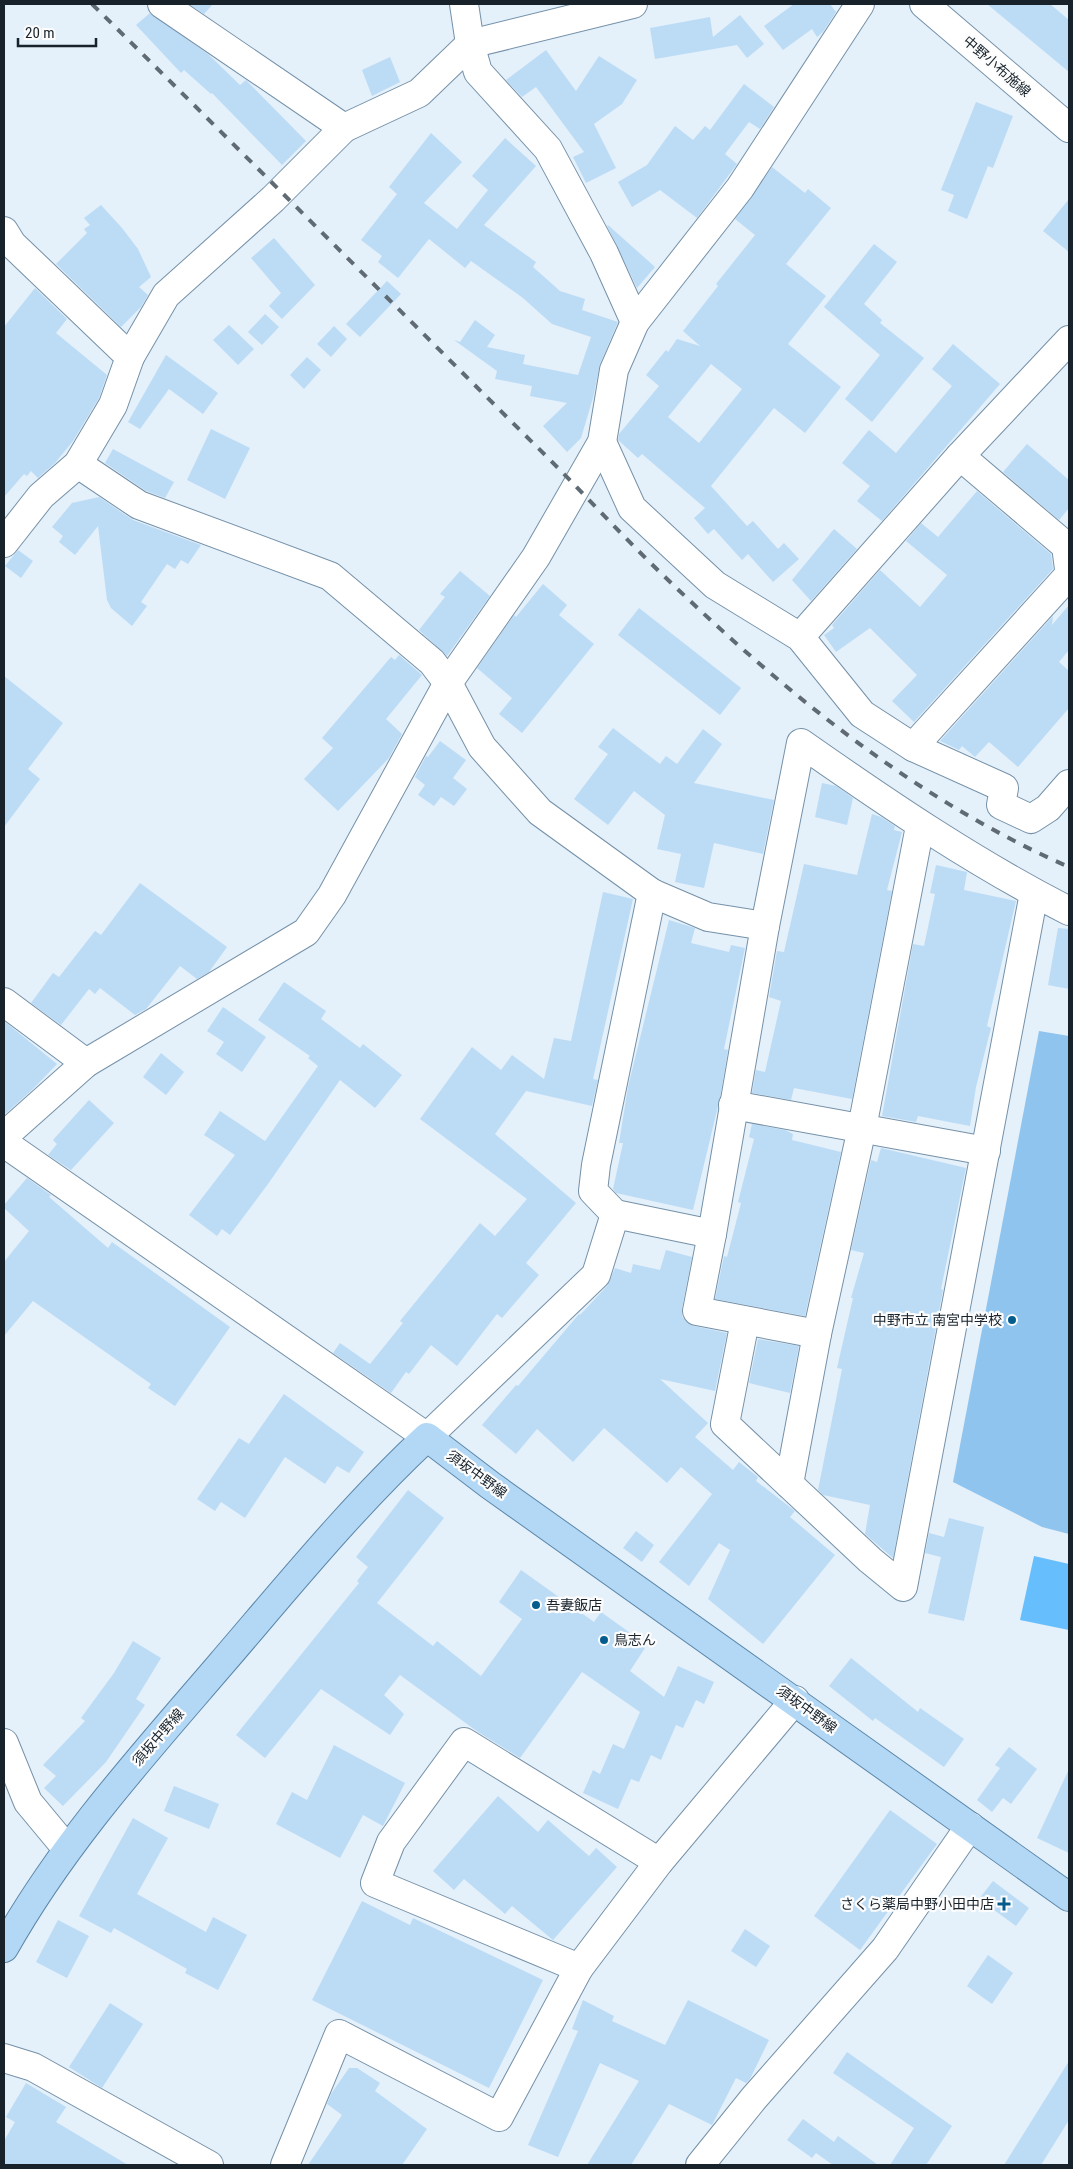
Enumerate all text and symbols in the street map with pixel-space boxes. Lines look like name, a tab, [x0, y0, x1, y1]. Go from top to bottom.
scale bar	[18, 15, 95, 47]
text: 20 m	[25, 24, 55, 42]
street label: 中野小布施線	[960, 32, 1034, 100]
place label: 中野市立 南宮中学校	[873, 1312, 1002, 1328]
marker: 中野市立 南宮中学校	[1006, 1314, 1018, 1326]
street label: 須坂中野線	[444, 1447, 510, 1501]
place label: 吾妻飯店	[546, 1597, 602, 1613]
marker: 吾妻飯店	[530, 1599, 542, 1611]
place label: 鳥志ん	[614, 1632, 656, 1648]
marker: 鳥志ん	[598, 1634, 610, 1646]
street label: 須坂中野線	[774, 1682, 840, 1736]
street label: 須坂中野線	[129, 1705, 187, 1769]
place label: さくら薬局中野小田中店	[840, 1896, 994, 1912]
marker: さくら薬局中野小田中店	[998, 1898, 1010, 1910]

